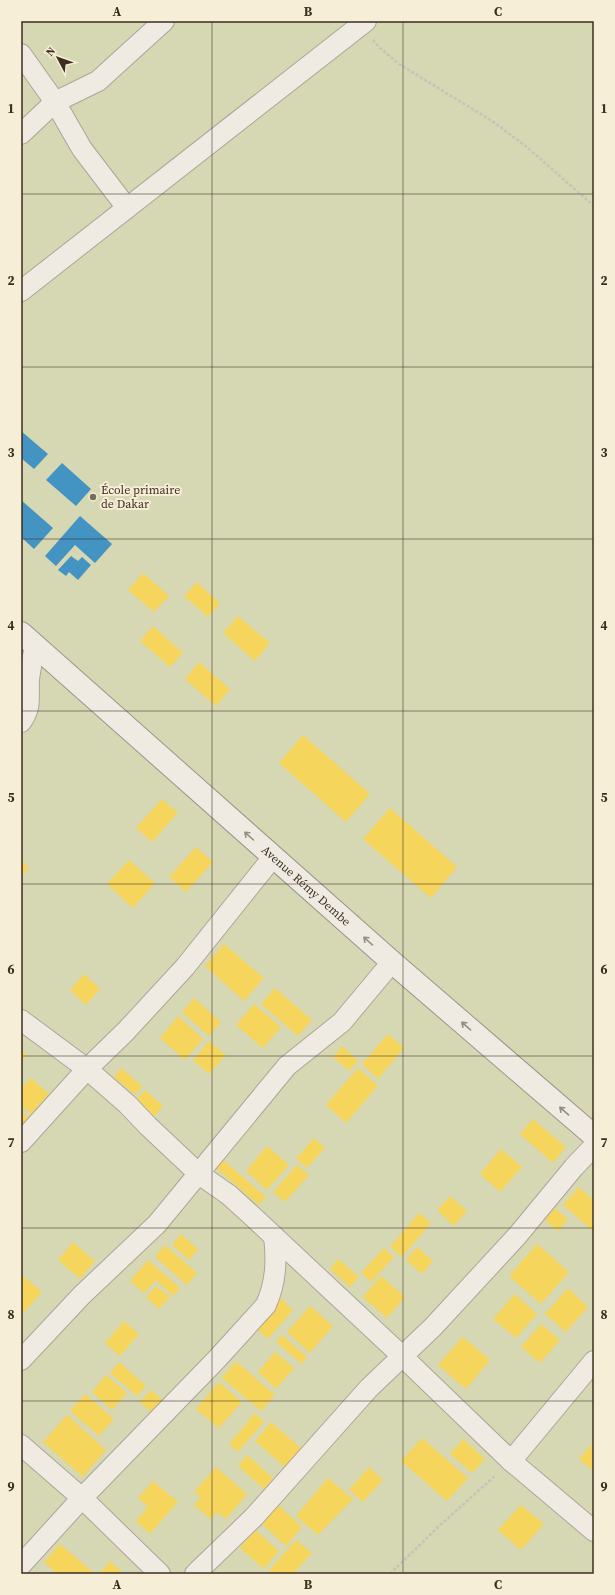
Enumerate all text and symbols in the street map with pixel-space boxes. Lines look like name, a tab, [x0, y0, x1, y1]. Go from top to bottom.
text: A	[113, 3, 122, 20]
text: B	[304, 3, 313, 20]
text: C	[494, 3, 502, 20]
north arrow	[38, 38, 78, 78]
text: N	[43, 44, 59, 60]
text: 1	[7, 100, 15, 117]
text: 1	[600, 100, 608, 117]
text: 2	[7, 272, 15, 289]
text: 2	[600, 272, 608, 289]
text: 3	[7, 444, 15, 461]
text: 3	[600, 444, 608, 461]
place label: École primaire de Dakar	[101, 482, 180, 512]
marker: École primaire de Dakar	[88, 492, 98, 502]
text: 4	[7, 617, 15, 634]
text: 4	[600, 617, 608, 634]
text: 5	[7, 789, 15, 806]
text: 5	[600, 789, 608, 806]
one-way arrow	[244, 832, 254, 841]
street label: Avenue Rémy Dembe	[258, 842, 354, 930]
one-way arrow	[363, 936, 373, 945]
text: 6	[7, 961, 15, 978]
text: 6	[600, 961, 608, 978]
one-way arrow	[461, 1021, 471, 1030]
one-way arrow	[559, 1106, 570, 1115]
text: 7	[7, 1134, 15, 1151]
text: 7	[600, 1134, 608, 1151]
text: 8	[7, 1306, 15, 1323]
text: 8	[600, 1306, 608, 1323]
text: 9	[7, 1478, 15, 1495]
text: 9	[600, 1478, 608, 1495]
text: A	[113, 1576, 122, 1593]
text: B	[304, 1576, 313, 1593]
text: C	[494, 1576, 502, 1593]

